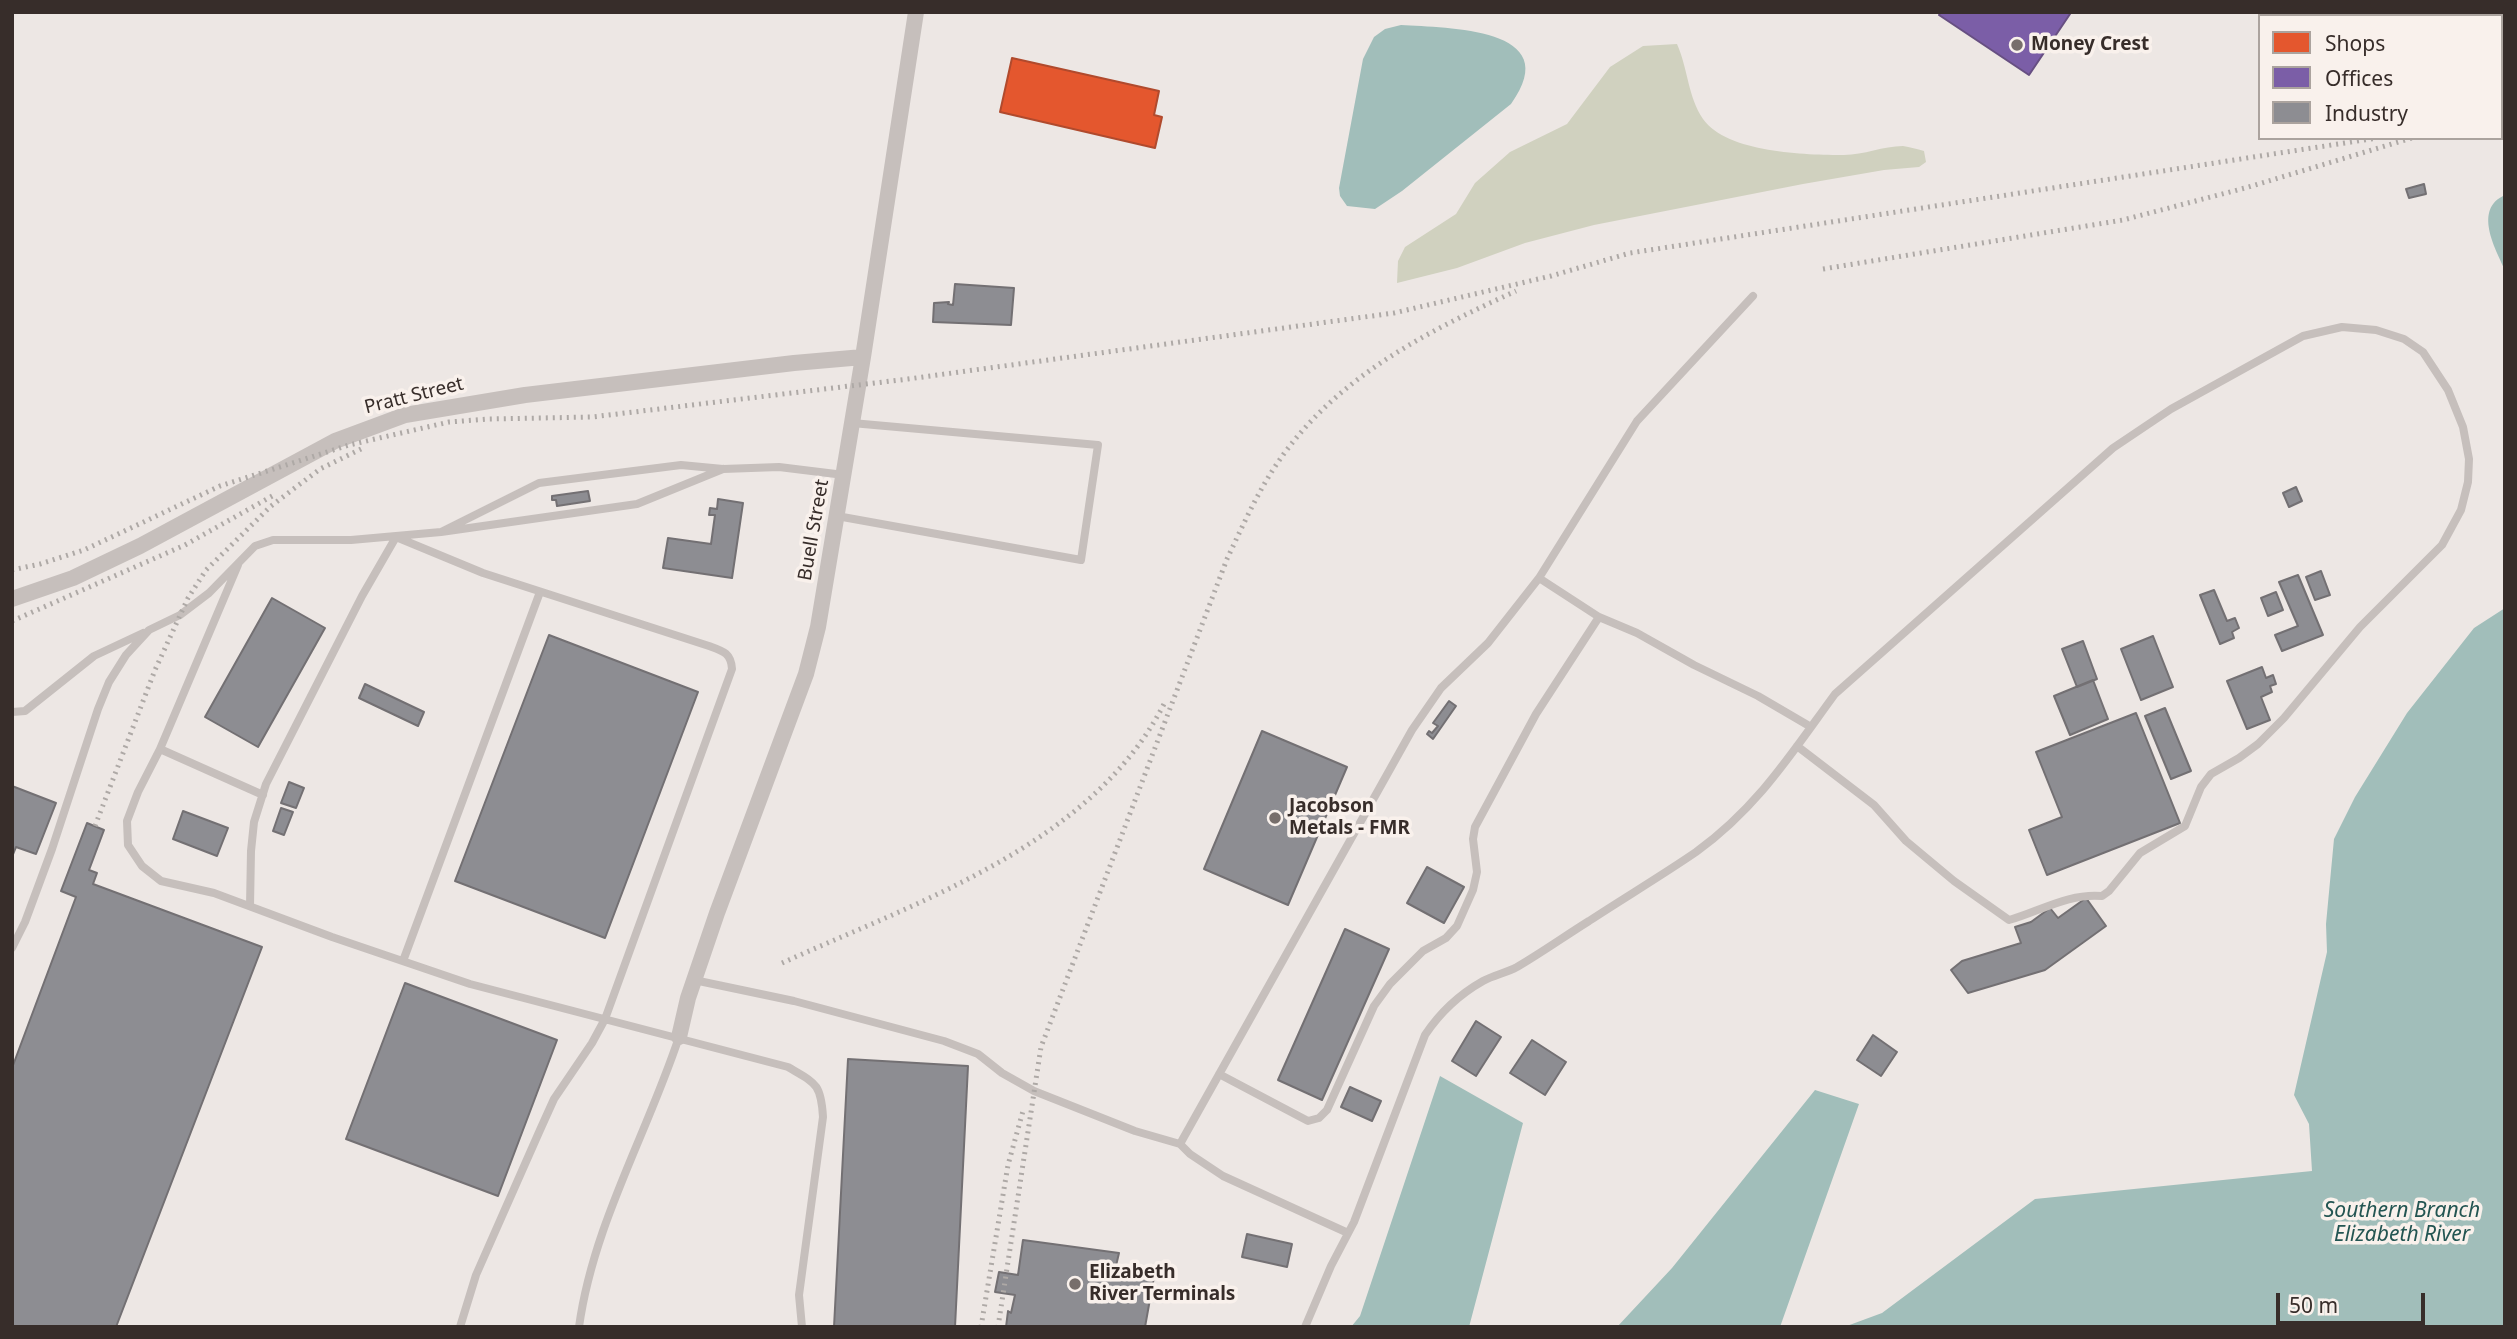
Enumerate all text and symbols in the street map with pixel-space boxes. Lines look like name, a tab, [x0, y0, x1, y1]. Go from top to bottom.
legend	[2258, 14, 2503, 140]
text: Shops	[2325, 29, 2385, 57]
place label: Money Crest	[2031, 34, 2149, 56]
marker: Money Crest	[2009, 37, 2025, 53]
text: Offices	[2325, 64, 2393, 92]
text: Industry	[2325, 99, 2408, 127]
street label: Pratt Street	[362, 373, 466, 419]
street label: Buell Street	[794, 477, 834, 583]
place label: Jacobson Metals - FMR	[1289, 796, 1410, 840]
marker: Jacobson Metals - FMR	[1267, 810, 1283, 826]
water label: Southern Branch Elizabeth River	[2324, 1198, 2480, 1248]
place label: Elizabeth River Terminals	[1089, 1262, 1235, 1306]
marker: Elizabeth River Terminals	[1067, 1276, 1083, 1292]
scale bar	[2279, 1280, 2428, 1324]
text: 50 m	[2289, 1291, 2338, 1319]

